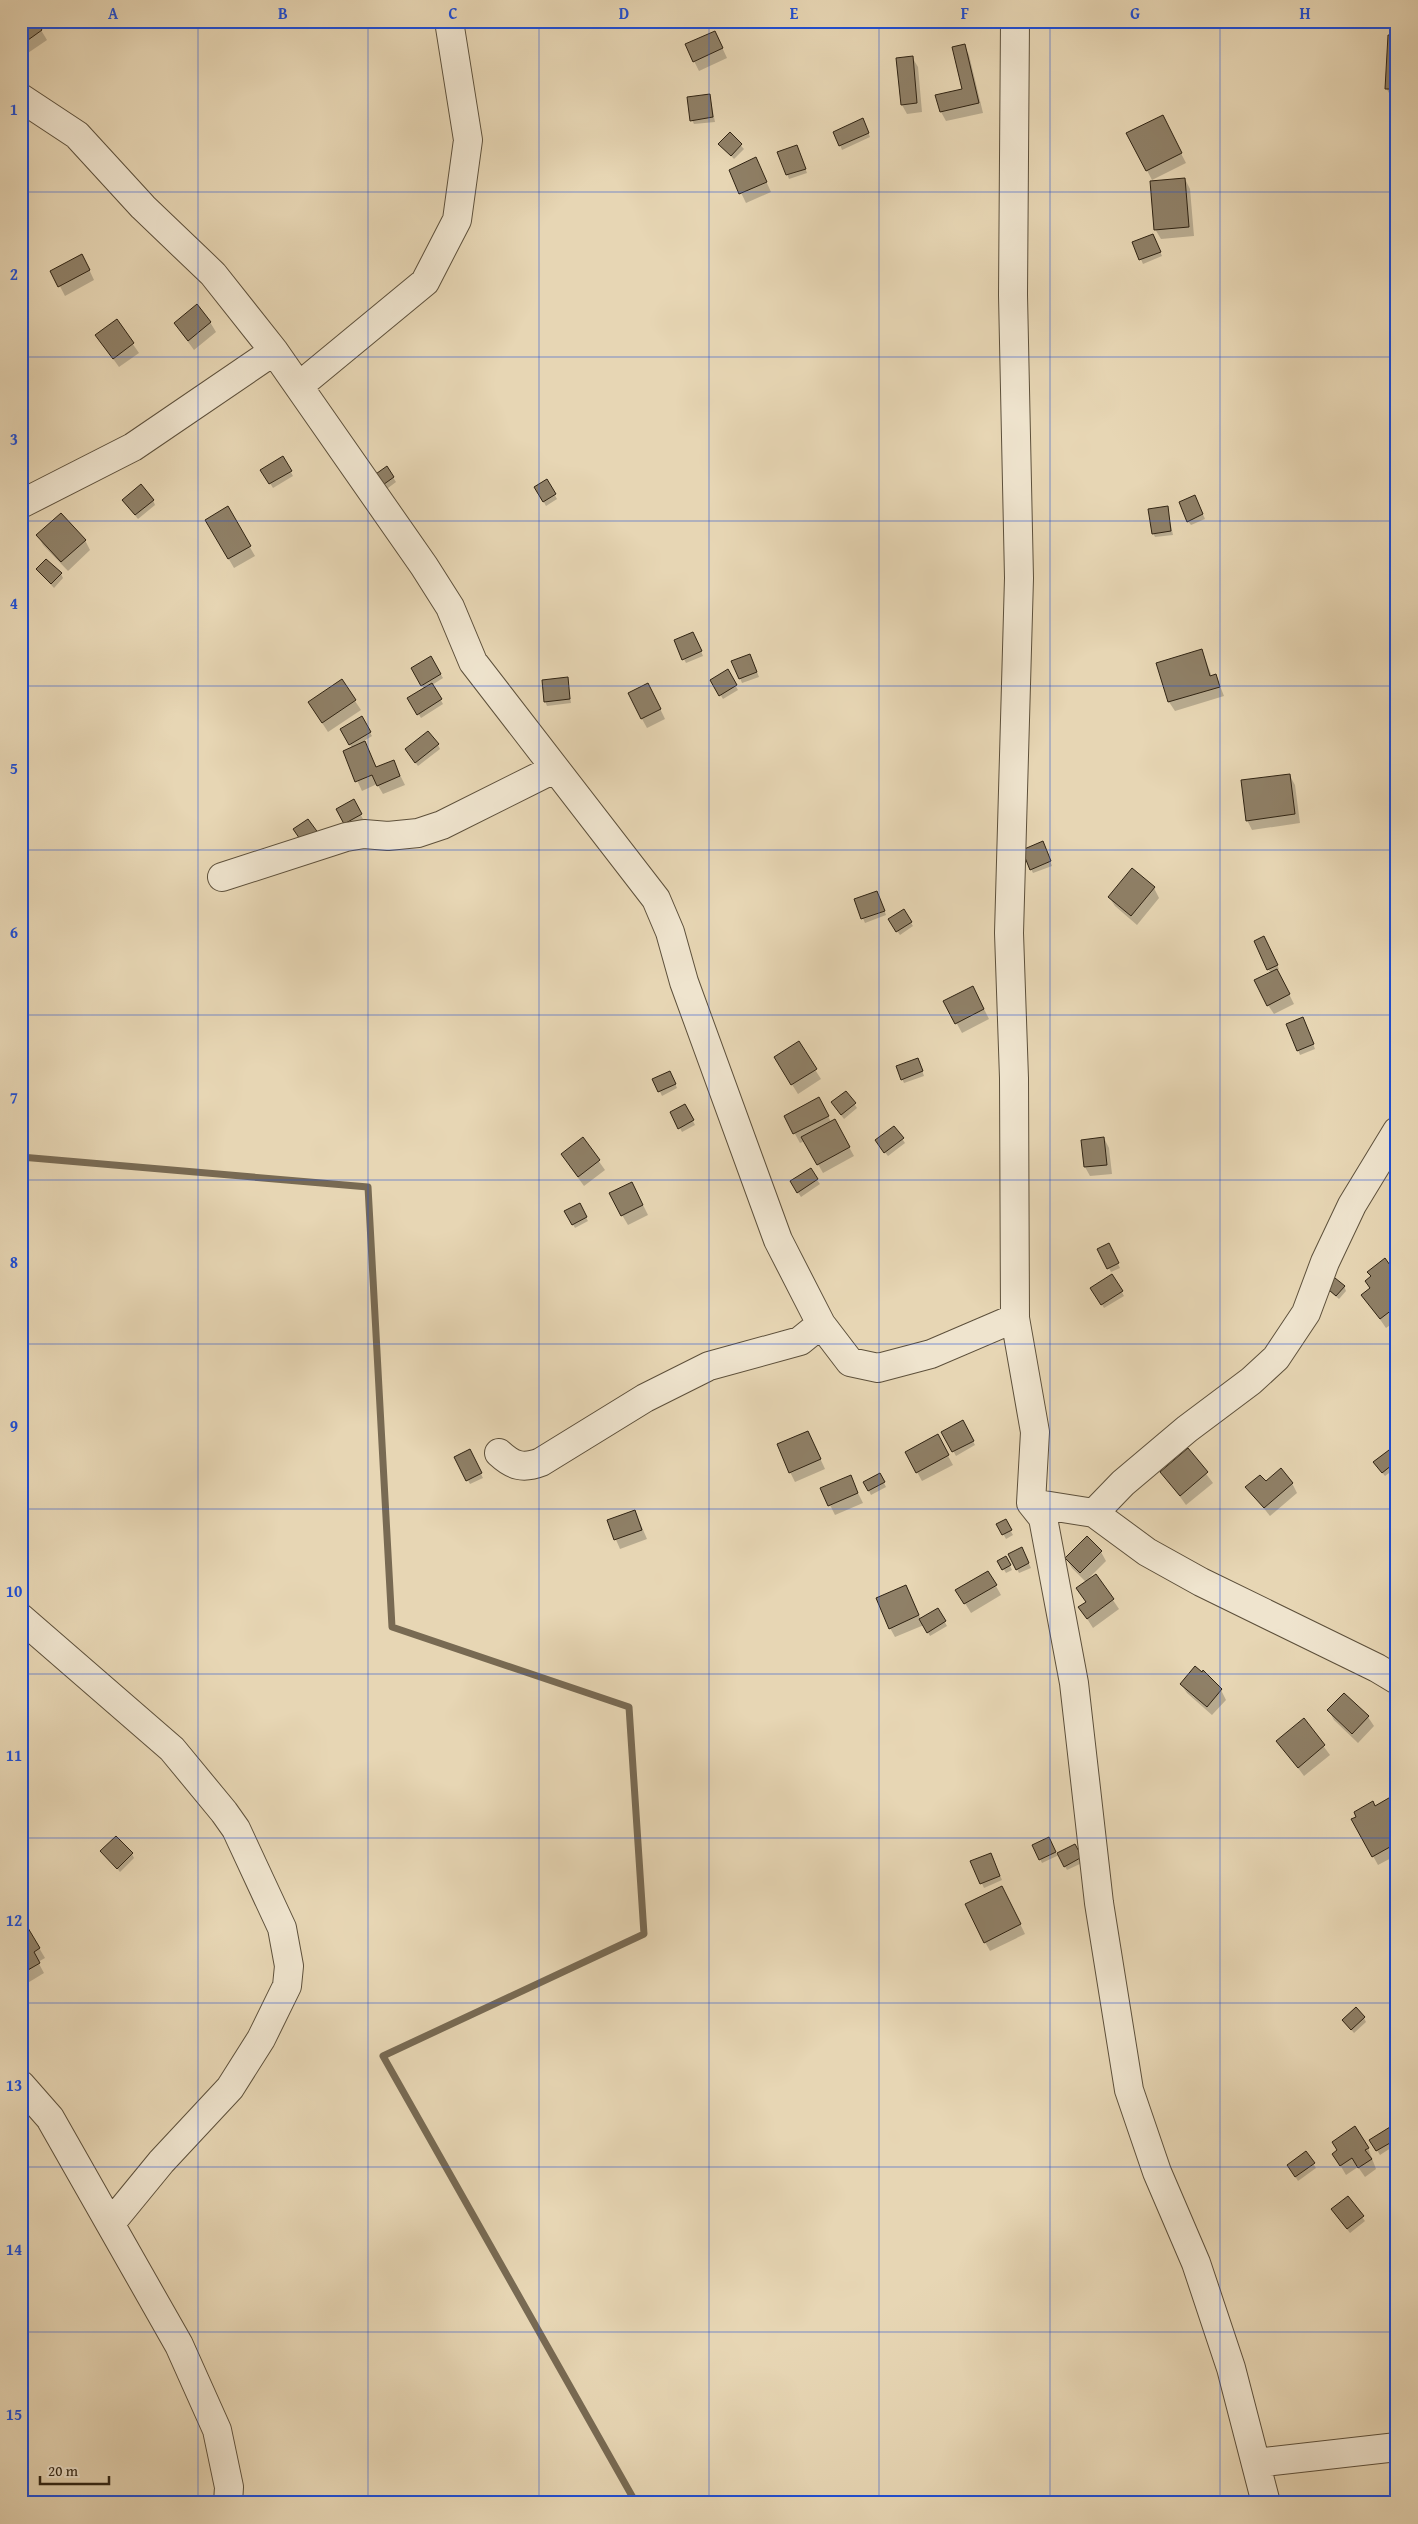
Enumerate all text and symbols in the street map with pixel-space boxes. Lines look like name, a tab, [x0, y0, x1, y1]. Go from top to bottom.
text: A	[108, 1, 119, 25]
text: B	[278, 1, 288, 25]
text: C	[448, 1, 458, 25]
text: D	[619, 1, 629, 25]
text: E	[790, 1, 799, 25]
text: F	[961, 1, 969, 25]
text: G	[1130, 1, 1140, 25]
text: H	[1299, 1, 1311, 25]
text: 1	[10, 97, 18, 121]
text: 2	[10, 262, 18, 286]
text: 3	[10, 427, 18, 451]
text: 4	[10, 591, 18, 615]
text: 5	[10, 756, 18, 780]
text: 6	[10, 920, 18, 944]
text: 7	[10, 1085, 18, 1109]
text: 8	[10, 1250, 18, 1274]
text: 9	[10, 1414, 18, 1438]
text: 10	[6, 1579, 22, 1603]
text: 11	[6, 1743, 22, 1767]
text: 12	[6, 1908, 22, 1932]
text: 13	[6, 2073, 22, 2097]
text: 14	[6, 2237, 22, 2261]
text: 15	[6, 2402, 22, 2426]
scale bar	[40, 2454, 109, 2486]
text: 20 m	[48, 2460, 79, 2481]

